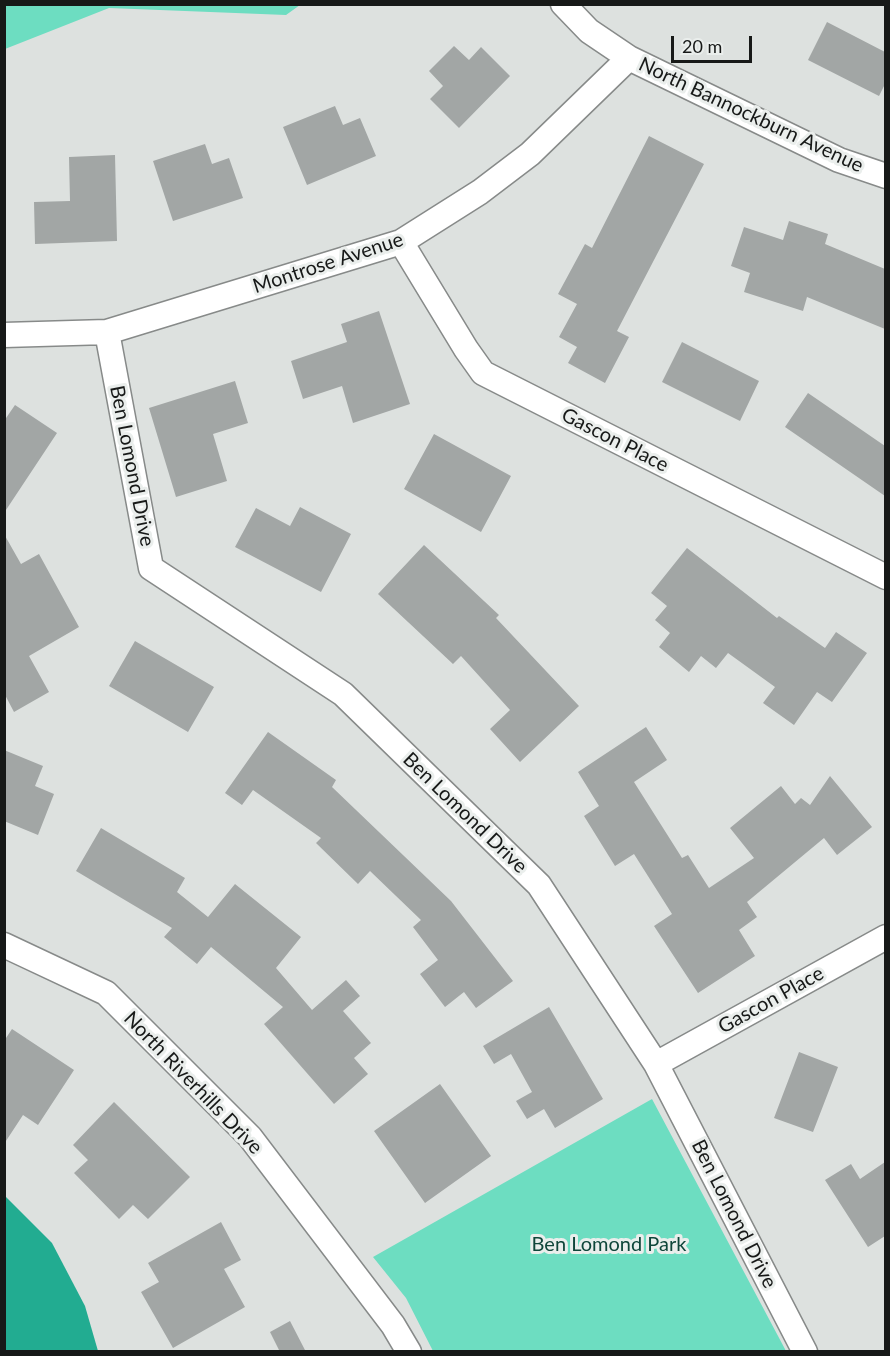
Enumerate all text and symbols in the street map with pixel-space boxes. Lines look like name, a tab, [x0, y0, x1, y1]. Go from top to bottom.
scale bar	[674, 24, 755, 62]
text: 20 m	[682, 35, 722, 57]
street label: North Bannockburn Avenue	[635, 52, 867, 178]
street label: Montrose Avenue	[250, 227, 406, 299]
street label: Ben Lomond Drive	[105, 383, 159, 549]
street label: Gascon Place	[558, 403, 672, 477]
street label: Ben Lomond Drive	[398, 748, 532, 878]
street label: Gascon Place	[714, 961, 828, 1039]
street label: North Riverhills Drive	[119, 1007, 267, 1159]
street label: Ben Lomond Drive	[686, 1136, 782, 1292]
park label: Ben Lomond Park	[532, 1233, 686, 1257]

